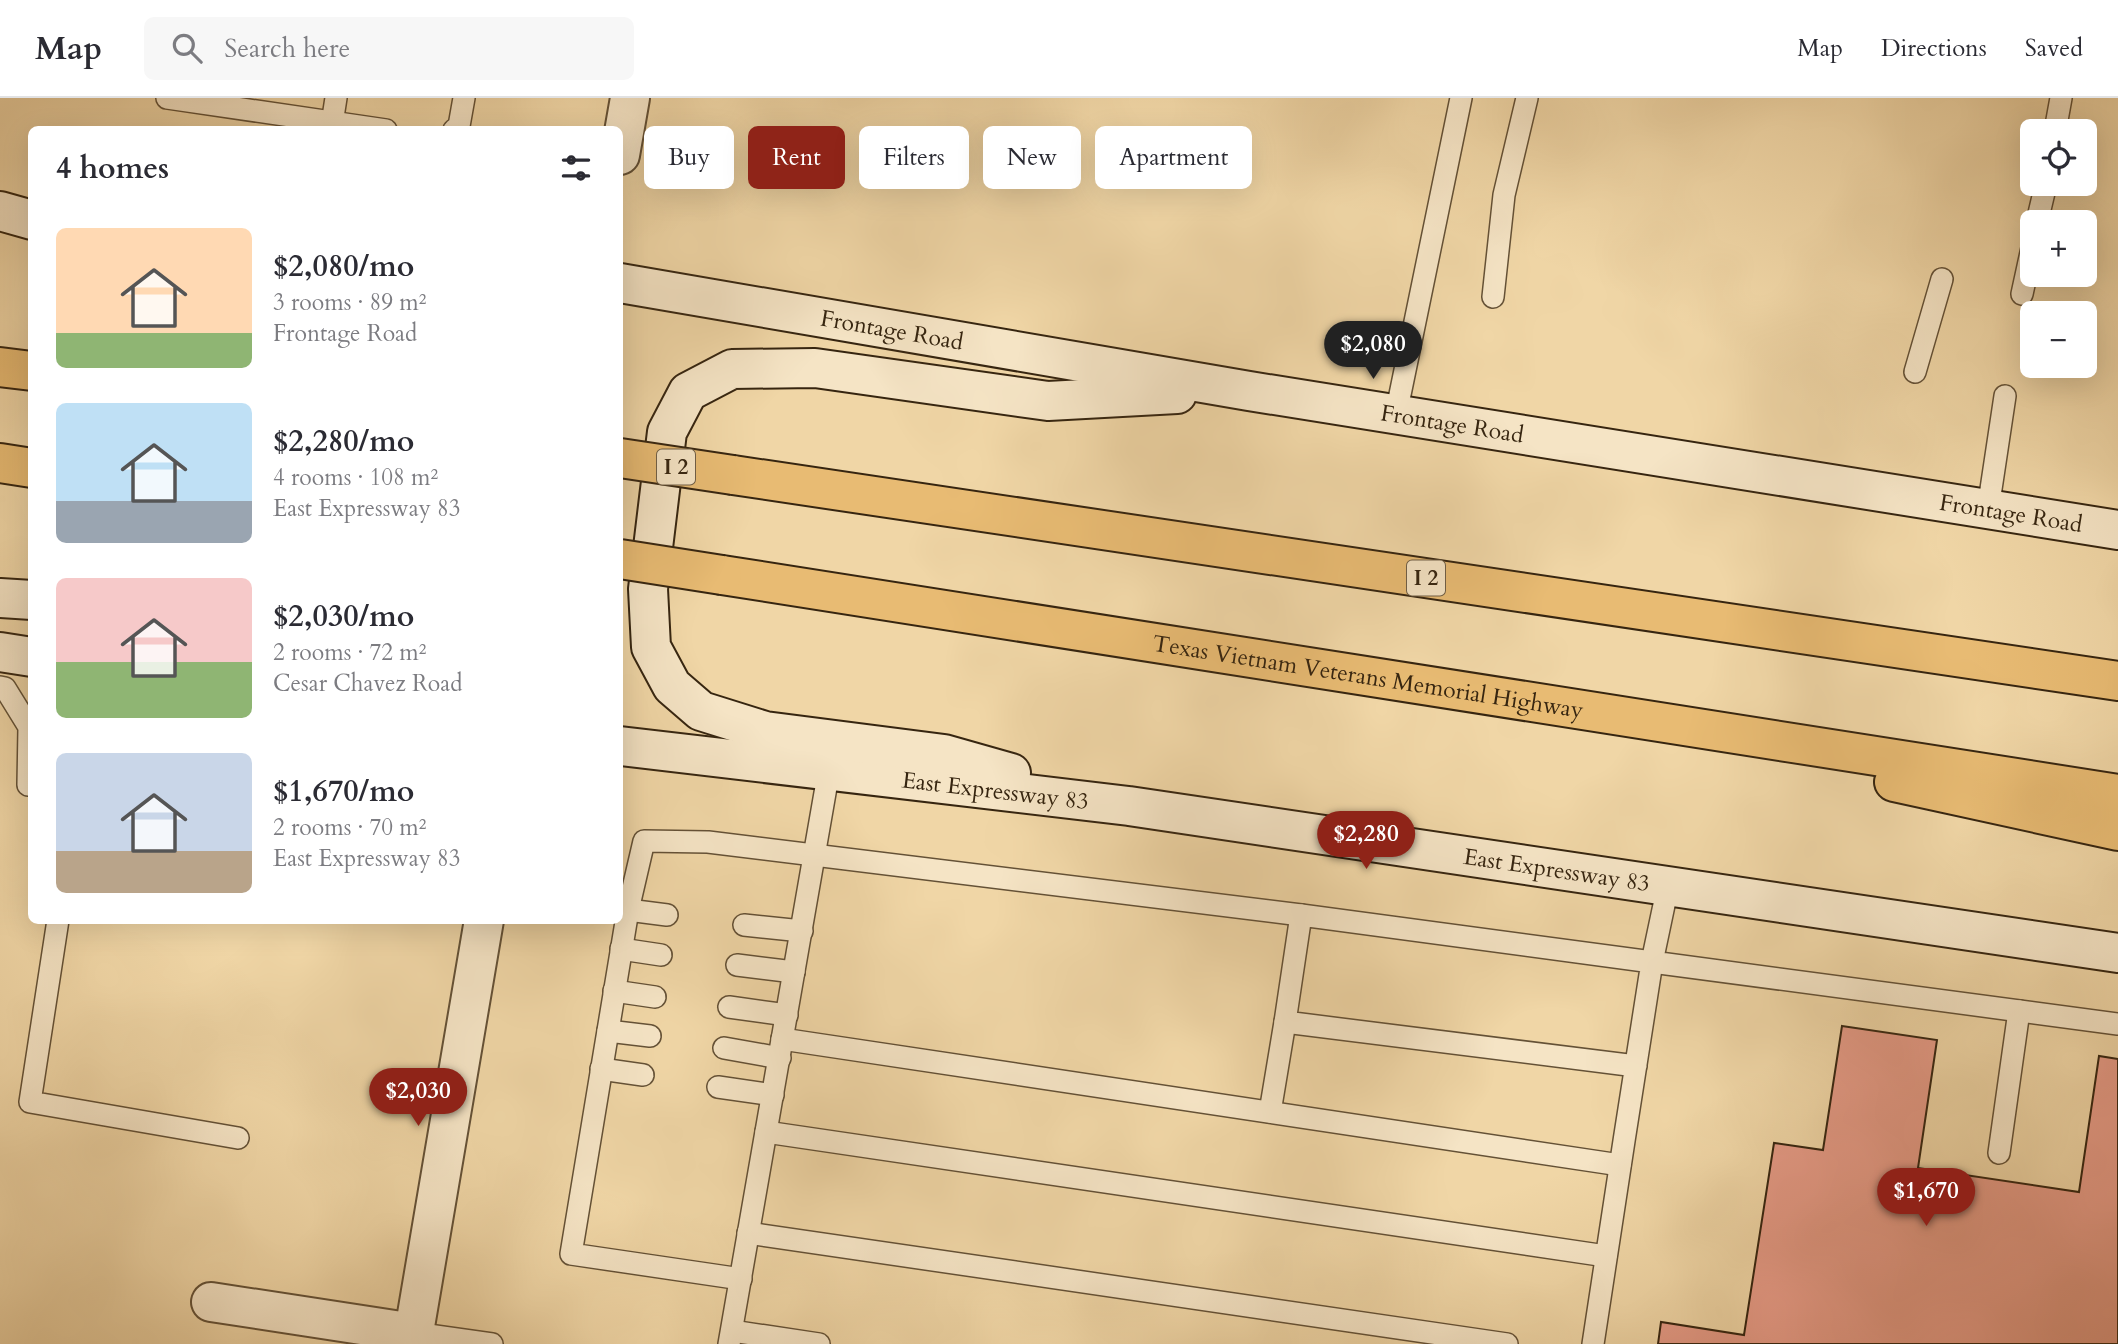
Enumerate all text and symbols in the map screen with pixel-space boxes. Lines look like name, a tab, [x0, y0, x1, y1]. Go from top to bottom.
search box	[144, 17, 634, 80]
text: Map	[35, 26, 102, 71]
icon: search	[168, 29, 206, 67]
text: Search here	[224, 31, 350, 66]
text: Map	[1797, 32, 1843, 65]
text: Directions	[1881, 32, 1987, 65]
text: Saved	[2025, 32, 2083, 65]
map controls	[2020, 119, 2097, 378]
button: locate	[2020, 119, 2097, 196]
chip: Buy	[644, 126, 734, 189]
chip: Rent	[748, 126, 845, 189]
chip: Filters	[859, 126, 969, 189]
chip: New	[983, 126, 1081, 189]
chip: Apartment	[1095, 126, 1252, 189]
text: 4 homes	[56, 148, 169, 189]
icon: filters	[557, 149, 595, 187]
button: +	[2020, 210, 2097, 287]
text: $2,080/mo	[273, 246, 414, 287]
icon: home	[112, 256, 196, 340]
text: 3 rooms · 89 m²	[273, 287, 426, 318]
button: −	[2020, 301, 2097, 378]
street label: Frontage Road	[818, 302, 967, 357]
text: Frontage Road	[273, 318, 417, 349]
pin: $2,080	[1316, 322, 1430, 381]
text: $2,080	[1340, 328, 1406, 359]
street label: Frontage Road	[1378, 397, 1527, 450]
text: $2,280/mo	[273, 421, 414, 462]
icon: home	[112, 431, 196, 515]
road number: I 2	[657, 450, 695, 484]
text: 4 rooms · 108 m²	[273, 462, 438, 493]
street label: Frontage Road	[1937, 486, 2086, 540]
text: East Expressway 83	[273, 493, 461, 524]
road number: I 2	[1407, 560, 1445, 596]
text: $2,030/mo	[273, 596, 414, 637]
icon: home	[112, 606, 196, 690]
street label: Texas Vietnam Veterans Memorial Highway	[1151, 627, 1586, 725]
text: 2 rooms · 72 m²	[273, 637, 426, 668]
text: Cesar Chavez Road	[273, 668, 462, 699]
street label: East Expressway 83	[900, 764, 1090, 817]
text: $1,670/mo	[273, 771, 414, 812]
icon: home	[112, 781, 196, 865]
text: 2 rooms · 70 m²	[273, 812, 426, 843]
pin: $2,280	[1309, 812, 1423, 871]
text: $2,280	[1333, 818, 1399, 849]
street label: East Expressway 83	[1462, 840, 1652, 899]
text: East Expressway 83	[273, 843, 461, 874]
pin: $2,030	[361, 1068, 475, 1128]
text: $2,030	[385, 1075, 451, 1106]
pin: $1,670	[1869, 1168, 1983, 1228]
text: $1,670	[1893, 1175, 1959, 1206]

